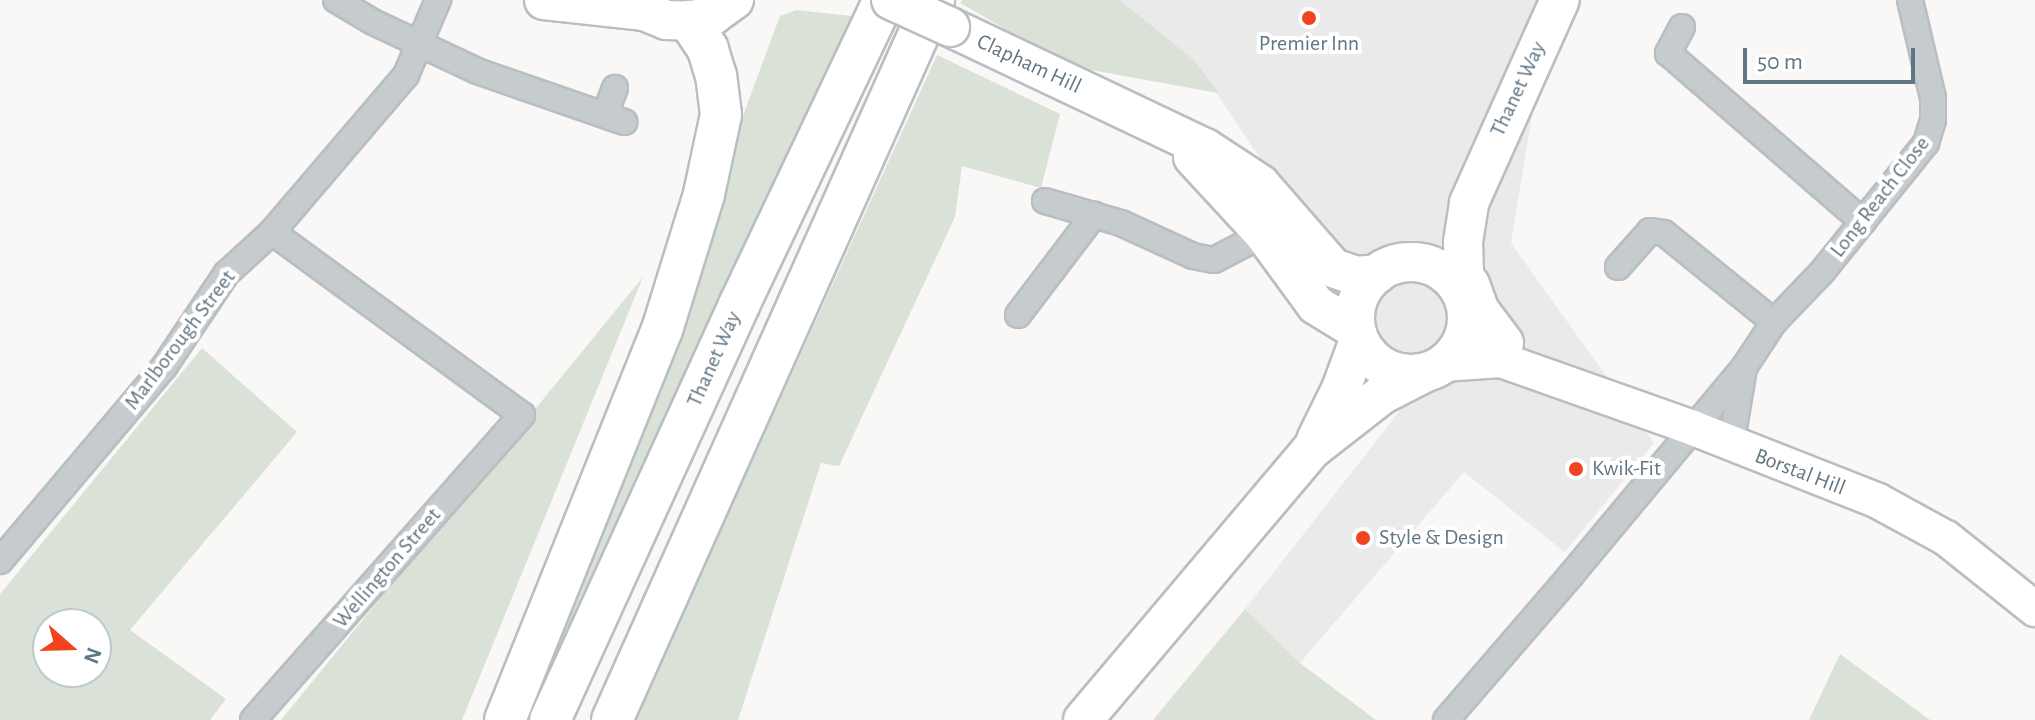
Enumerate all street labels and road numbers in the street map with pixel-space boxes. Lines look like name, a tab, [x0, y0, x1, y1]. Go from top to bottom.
street label: Clapham Hill	[973, 28, 1085, 100]
street label: Thanet Way	[1485, 37, 1551, 141]
street label: Long Reach Close	[1825, 131, 1935, 263]
street label: Marlborough Street	[119, 265, 241, 415]
street label: Thanet Way	[681, 307, 747, 411]
street label: Borstal Hill	[1751, 443, 1849, 501]
street label: Wellington Street	[327, 502, 447, 634]

